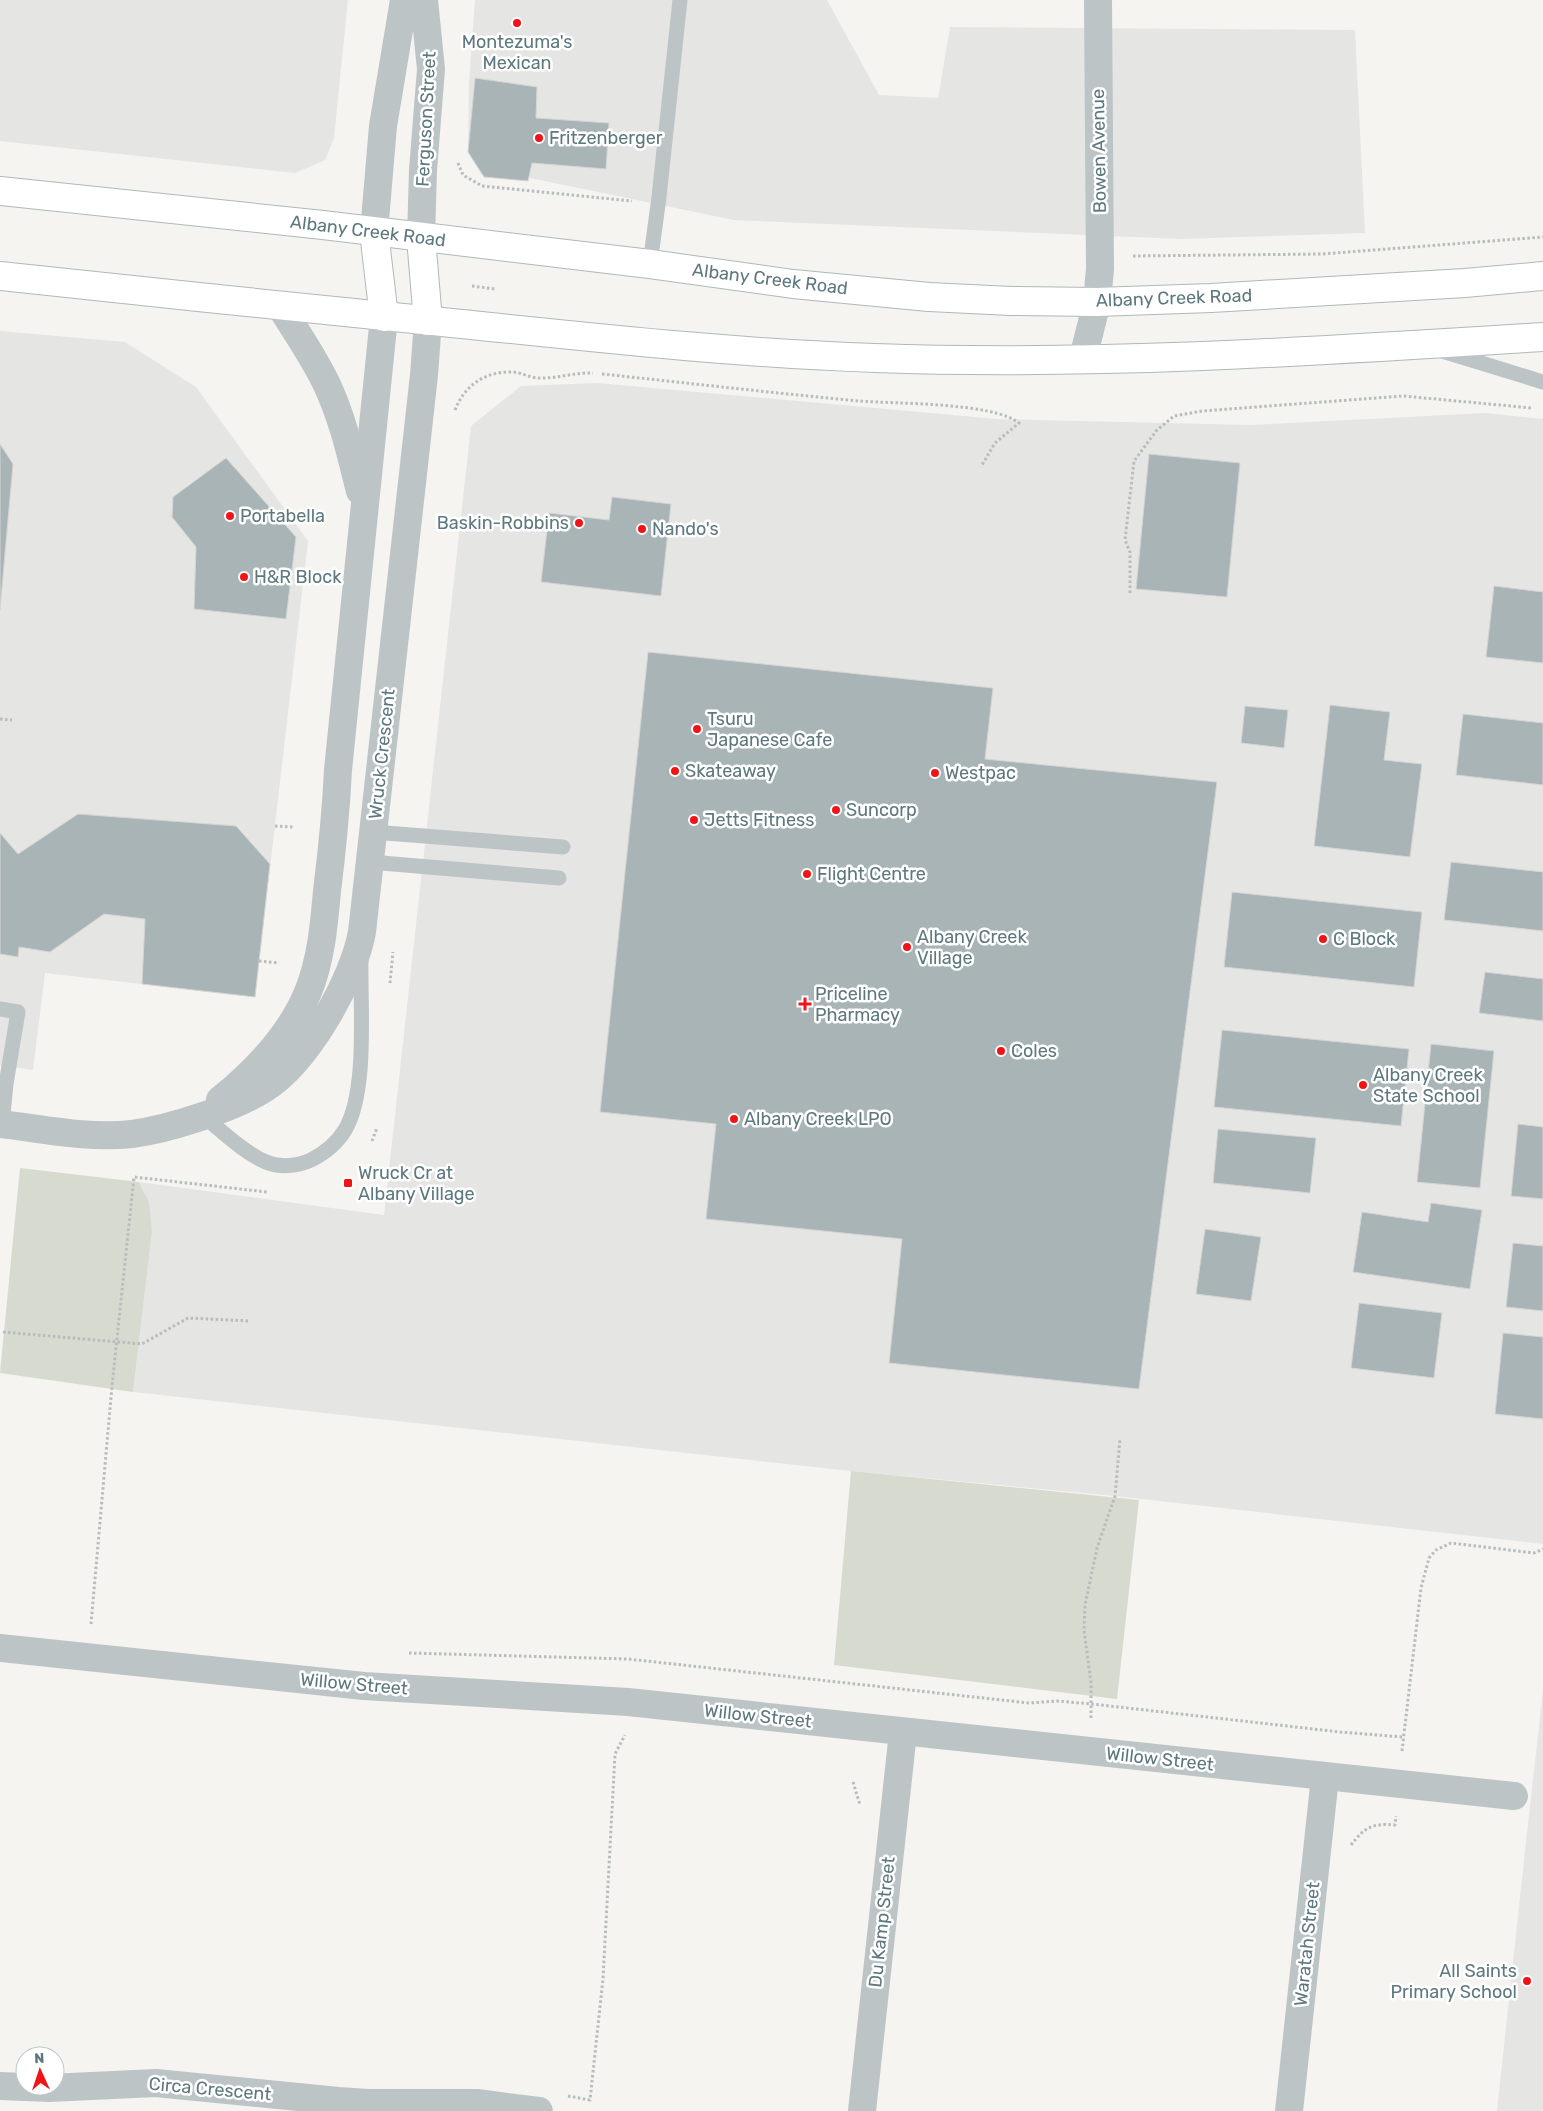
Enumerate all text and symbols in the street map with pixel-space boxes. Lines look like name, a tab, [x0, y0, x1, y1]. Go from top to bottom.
marker: Montezuma's Mexican	[511, 17, 523, 29]
place label: Montezuma's Mexican	[462, 31, 572, 74]
street label: Ferguson Street	[411, 51, 441, 187]
street label: Bowen Avenue	[1087, 89, 1111, 213]
place label: Fritzenberger	[549, 127, 663, 149]
marker: Fritzenberger	[533, 132, 545, 144]
street label: Albany Creek Road	[289, 211, 447, 251]
street label: Albany Creek Road	[691, 259, 849, 299]
street label: Albany Creek Road	[1095, 284, 1253, 312]
place label: Portabella	[240, 505, 325, 527]
marker: Portabella	[224, 510, 236, 522]
place label: Baskin-Robbins	[437, 512, 569, 534]
marker: Baskin-Robbins	[573, 517, 585, 529]
place label: Nando's	[652, 518, 719, 540]
marker: Nando's	[636, 523, 648, 535]
place label: H&R Block	[254, 566, 342, 588]
marker: H&R Block	[238, 571, 250, 583]
street label: Wruck Crescent	[364, 688, 400, 820]
place label: Tsuru Japanese Cafe	[707, 708, 832, 751]
marker: Tsuru Japanese Cafe	[691, 723, 703, 735]
place label: Skateaway	[685, 760, 776, 782]
place label: Westpac	[945, 762, 1016, 784]
marker: Skateaway	[669, 765, 681, 777]
marker: Westpac	[929, 767, 941, 779]
place label: Suncorp	[846, 799, 917, 821]
marker: Suncorp	[830, 804, 842, 816]
place label: Jetts Fitness	[704, 809, 814, 831]
marker: Jetts Fitness	[688, 814, 700, 826]
place label: Flight Centre	[817, 863, 926, 885]
marker: Flight Centre	[801, 868, 813, 880]
place label: Albany Creek Village	[917, 926, 1027, 969]
place label: C Block	[1333, 928, 1396, 950]
marker: C Block	[1317, 933, 1329, 945]
marker: Albany Creek Village	[901, 941, 913, 953]
place label: Priceline Pharmacy	[815, 983, 900, 1026]
marker: Priceline Pharmacy	[799, 998, 811, 1010]
place label: Coles	[1011, 1040, 1057, 1062]
marker: Coles	[995, 1045, 1007, 1057]
place label: Albany Creek State School	[1373, 1064, 1483, 1107]
marker: Albany Creek State School	[1357, 1079, 1369, 1091]
place label: Albany Creek LPO	[744, 1108, 892, 1130]
marker: Albany Creek LPO	[728, 1113, 740, 1125]
place label: Wruck Cr at Albany Village	[358, 1162, 475, 1205]
marker: Wruck Cr at Albany Village	[342, 1177, 354, 1189]
street label: Willow Street	[299, 1668, 409, 1700]
street label: Willow Street	[703, 1699, 813, 1733]
street label: Willow Street	[1105, 1742, 1215, 1776]
street label: Du Kamp Street	[864, 1855, 900, 1989]
street label: Waratah Street	[1290, 1881, 1324, 2007]
place label: All Saints Primary School	[1390, 1960, 1517, 2003]
marker: All Saints Primary School	[1521, 1975, 1533, 1987]
north arrow	[15, 2046, 65, 2096]
text: N	[34, 2050, 45, 2067]
street label: Circa Crescent	[148, 2073, 272, 2105]

